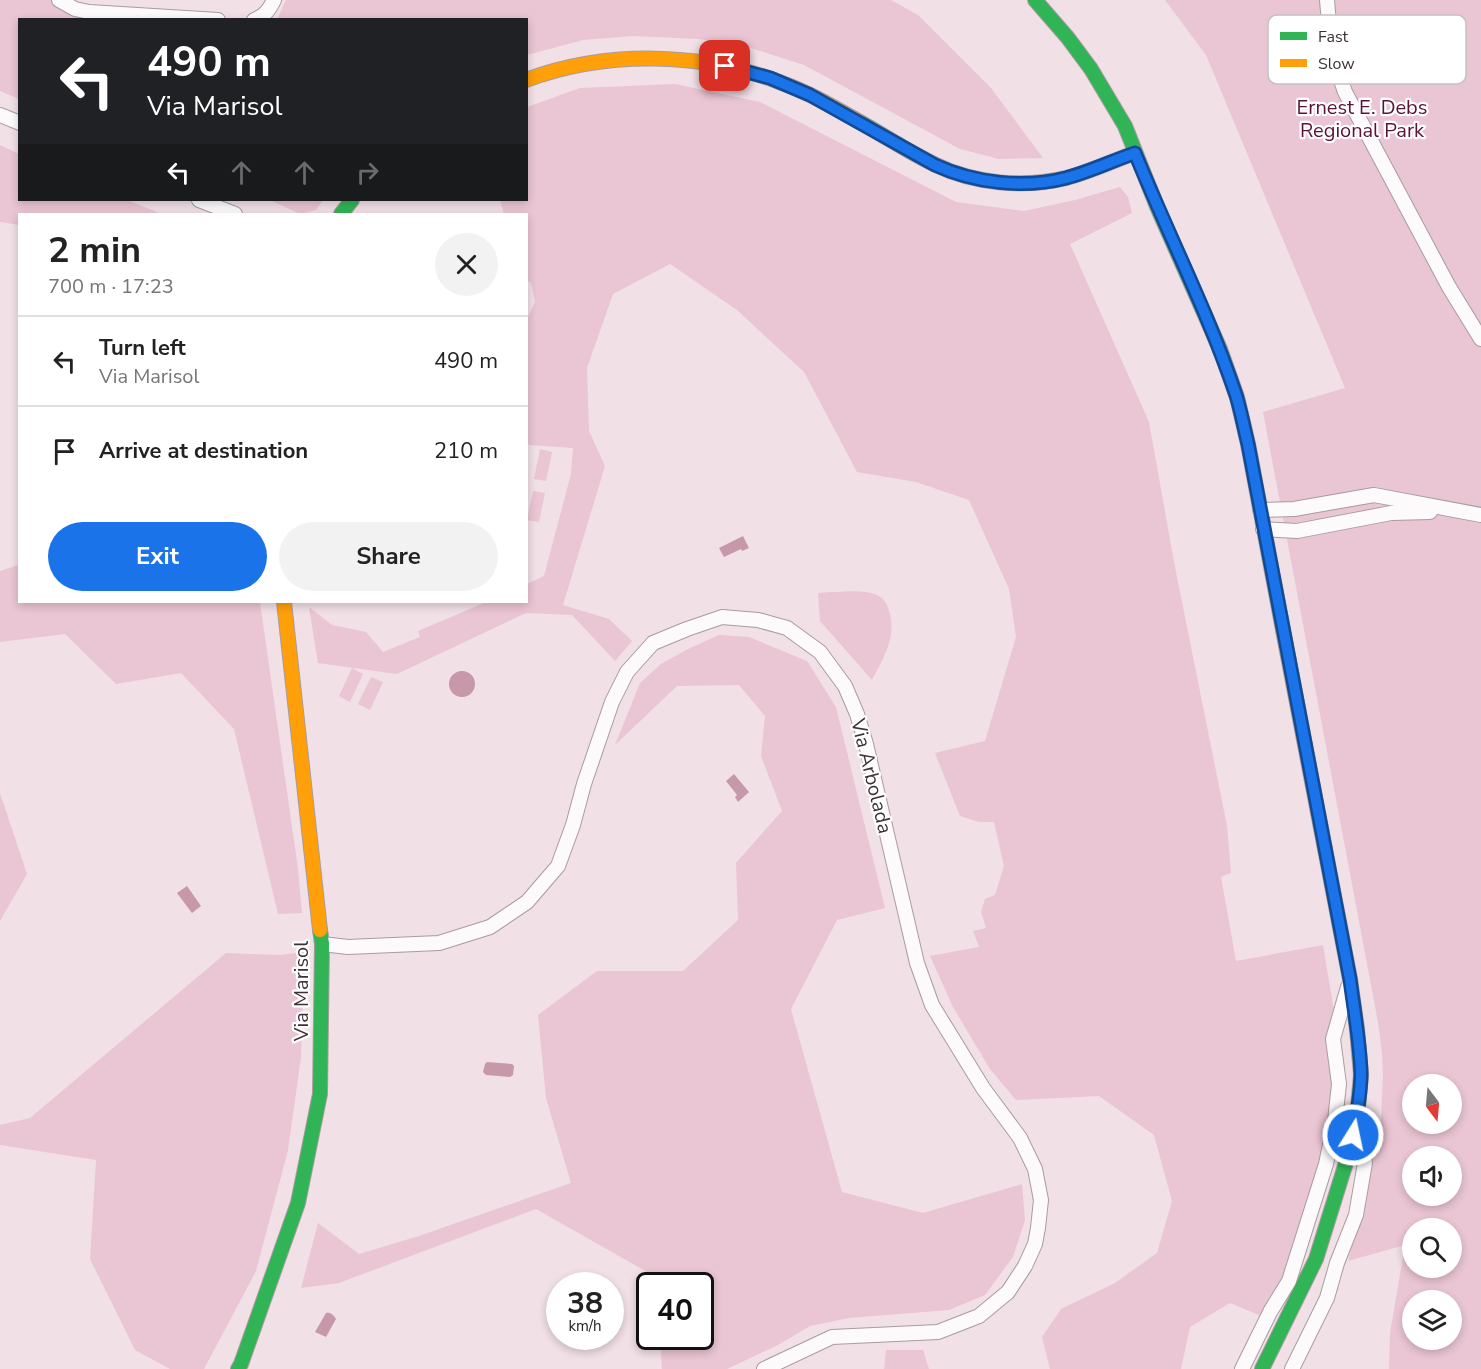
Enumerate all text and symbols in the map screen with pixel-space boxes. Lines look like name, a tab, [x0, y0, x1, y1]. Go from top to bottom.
legend	[1268, 15, 1466, 84]
text: Fast	[1318, 26, 1349, 48]
text: 490 m	[147, 34, 271, 91]
pin	[699, 40, 750, 91]
icon: left	[48, 42, 126, 120]
icon: arrive	[708, 49, 741, 82]
text: Slow	[1318, 53, 1355, 75]
text: Via Marisol	[147, 88, 282, 125]
park label: Ernest E. Debs Regional Park	[1297, 94, 1427, 144]
icon: left	[162, 156, 195, 189]
icon: ahead	[225, 156, 258, 189]
icon: ahead	[288, 156, 321, 189]
icon: right	[351, 156, 384, 189]
text: 2 min	[48, 226, 141, 275]
button: close	[435, 233, 498, 296]
text: 700 m · 17:23	[48, 273, 174, 300]
text: Turn left	[99, 333, 186, 363]
icon: left	[48, 345, 81, 378]
text: 490 m	[434, 346, 498, 376]
text: Via Marisol	[99, 363, 199, 390]
icon: arrive	[48, 435, 81, 468]
text: Arrive at destination	[99, 436, 308, 466]
text: 210 m	[434, 436, 498, 466]
button: Exit	[48, 522, 267, 591]
button: Share	[279, 522, 498, 591]
street label: Via Arbolada	[844, 715, 899, 836]
street label: Via Marisol	[288, 941, 315, 1042]
north arrow	[1402, 1074, 1462, 1134]
map controls	[1402, 1074, 1462, 1350]
position arrow	[1321, 1103, 1385, 1167]
button: sound	[1402, 1146, 1462, 1206]
button: search	[1402, 1218, 1462, 1278]
speed limit sign: 40	[636, 1272, 714, 1350]
text: 38	[567, 1283, 603, 1324]
button: layers	[1402, 1290, 1462, 1350]
text: km/h	[568, 1316, 602, 1336]

